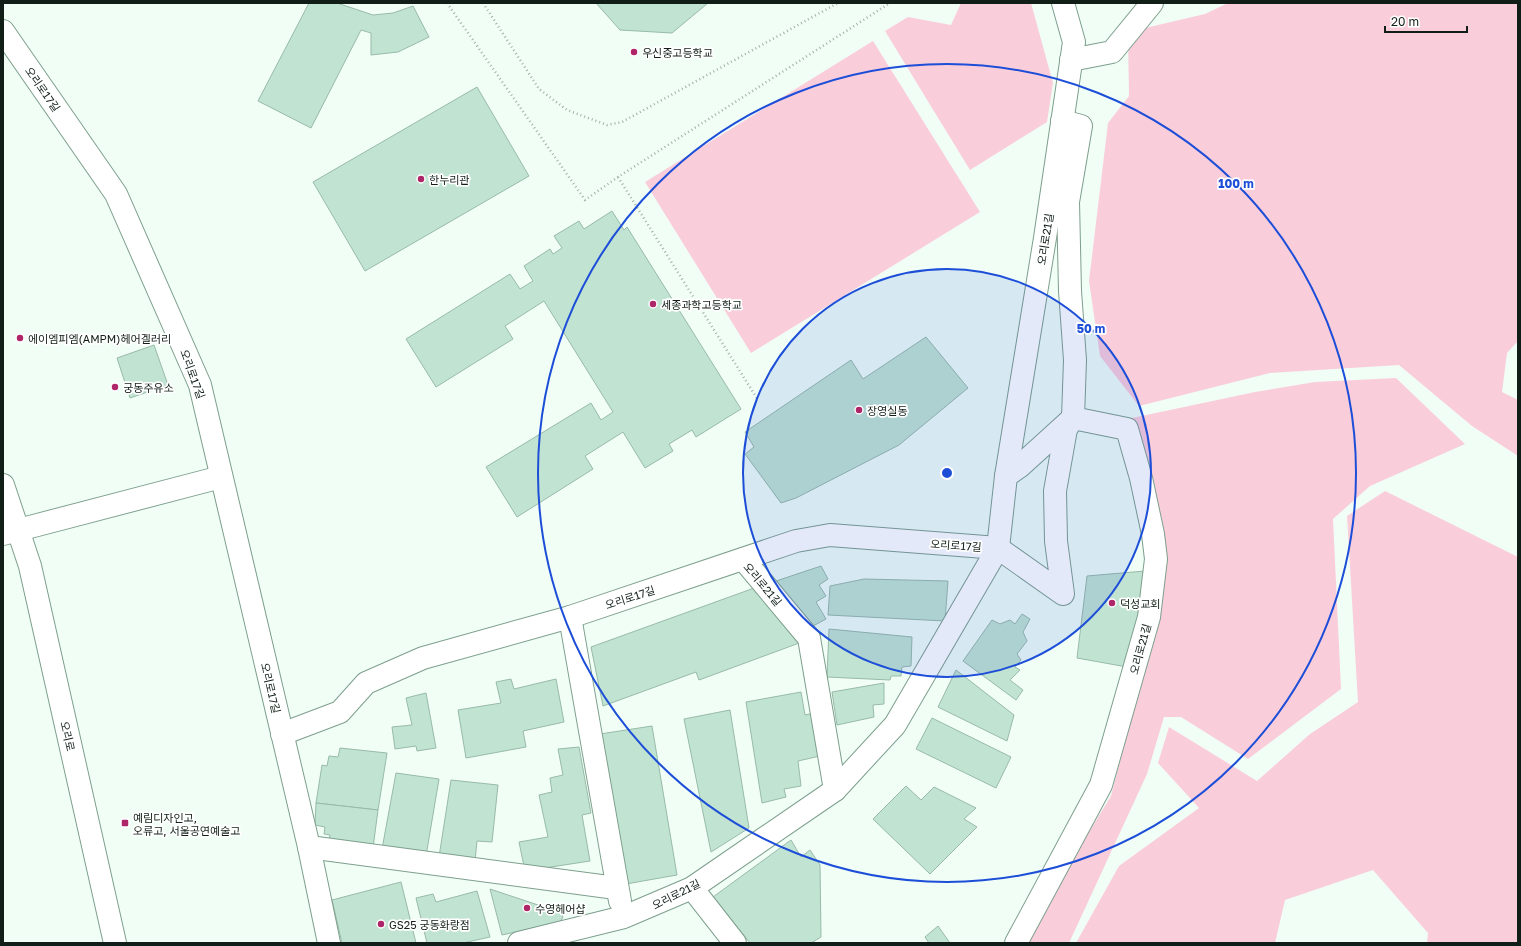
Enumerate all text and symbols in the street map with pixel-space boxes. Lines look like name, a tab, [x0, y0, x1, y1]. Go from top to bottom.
scale bar	[1385, 8, 1467, 34]
text: 20 m	[1391, 14, 1419, 29]
place label: 우신중고등학교	[642, 46, 713, 59]
marker: 우신중고등학교	[629, 47, 639, 57]
street label: 오리로17길	[23, 64, 63, 114]
place label: 한누리관	[429, 173, 469, 186]
marker: 한누리관	[416, 174, 426, 184]
text: 100 m	[1218, 176, 1254, 191]
street label: 오리로21길	[1034, 212, 1056, 266]
place label: 세종과학고등학교	[661, 298, 742, 311]
marker: 세종과학고등학교	[648, 299, 658, 309]
text: 50 m	[1077, 321, 1105, 336]
place label: 에이엠피엠(AMPM)헤어겔러리	[28, 332, 171, 345]
marker: 에이엠피엠(AMPM)헤어겔러리	[15, 333, 25, 343]
street label: 오리로17길	[178, 348, 208, 400]
place label: 궁동주유소	[123, 381, 174, 394]
marker: 궁동주유소	[110, 382, 120, 392]
place label: 장영실동	[867, 404, 907, 417]
marker: 장영실동	[854, 405, 864, 415]
centre of rings	[940, 466, 954, 480]
street label: 오리로17길	[930, 537, 982, 553]
street label: 오리로21길	[741, 560, 785, 608]
street label: 오리로17길	[603, 583, 657, 611]
place label: 덕성교회	[1120, 597, 1160, 610]
marker: 덕성교회	[1107, 598, 1117, 608]
street label: 오리로21길	[1127, 622, 1153, 676]
street label: 오리로17길	[259, 661, 283, 715]
street label: 오리로	[58, 720, 78, 752]
place label: 예림디자인고, 오류고, 서울공연예술고	[133, 811, 240, 837]
marker: 예림디자인고, 오류고, 서울공연예술고	[120, 818, 130, 828]
street label: 오리로21길	[650, 876, 702, 912]
place label: 수영헤어샵	[535, 902, 586, 915]
marker: 수영헤어샵	[522, 903, 532, 913]
place label: GS25 궁동화랑점	[389, 918, 470, 931]
marker: GS25 궁동화랑점	[376, 919, 386, 929]

